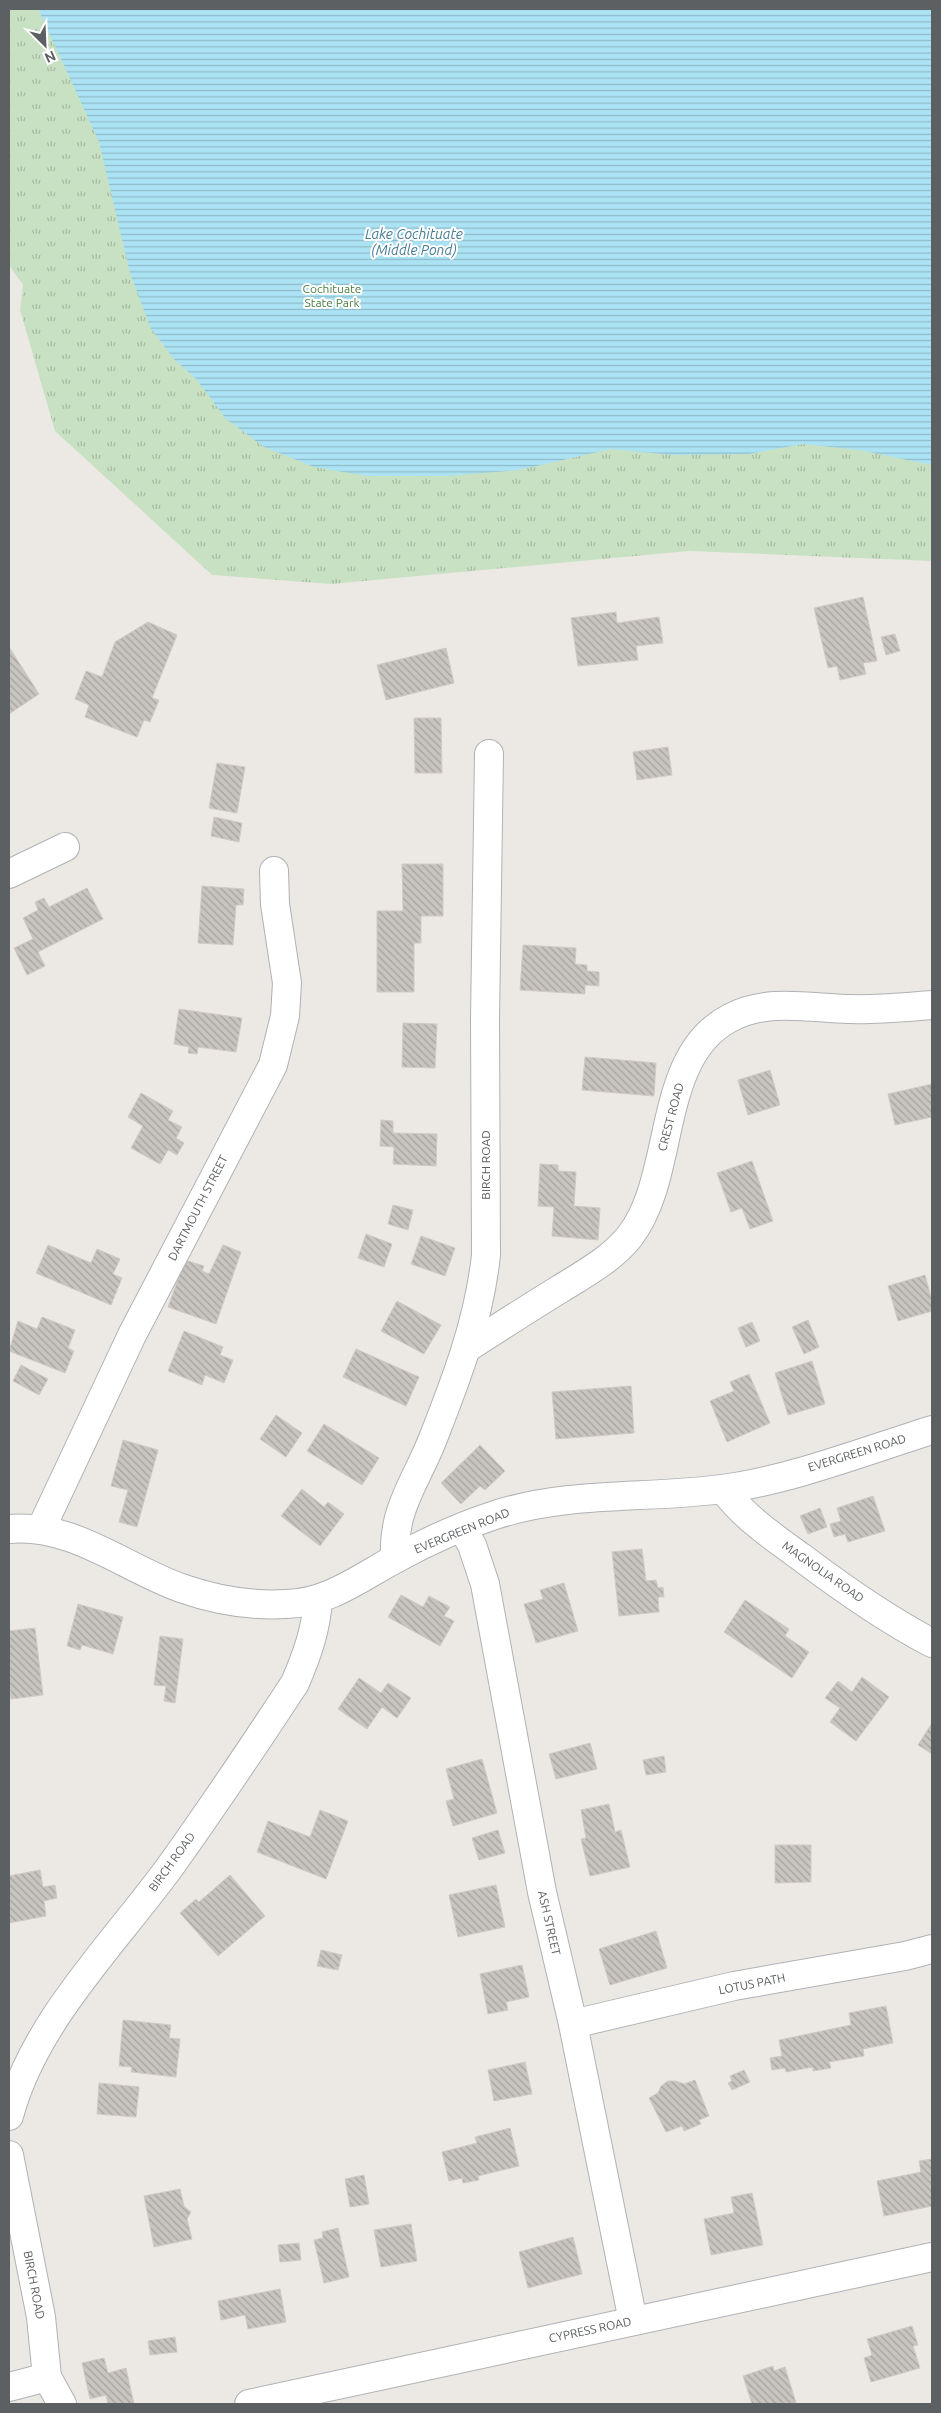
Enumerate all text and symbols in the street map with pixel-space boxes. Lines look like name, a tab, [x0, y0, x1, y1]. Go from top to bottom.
north arrow	[20, 20, 70, 70]
text: N	[42, 47, 58, 66]
water label: Lake Cochituate (Middle Pond)	[365, 226, 463, 258]
park label: Cochituate State Park	[303, 282, 361, 309]
street label: CREST ROAD	[655, 1081, 686, 1152]
street label: BIRCH ROAD	[479, 1130, 492, 1200]
street label: DARTMOUTH STREET	[165, 1153, 230, 1263]
street label: EVERGREEN ROAD	[806, 1431, 907, 1474]
street label: EVERGREEN ROAD	[412, 1505, 511, 1556]
street label: MAGNOLIA ROAD	[780, 1539, 867, 1605]
street label: BIRCH ROAD	[146, 1830, 197, 1894]
street label: ASH STREET	[536, 1889, 563, 1957]
street label: LOTUS PATH	[717, 1971, 786, 1996]
street label: BIRCH ROAD	[21, 2250, 48, 2320]
street label: CYPRESS ROAD	[547, 2314, 632, 2345]

